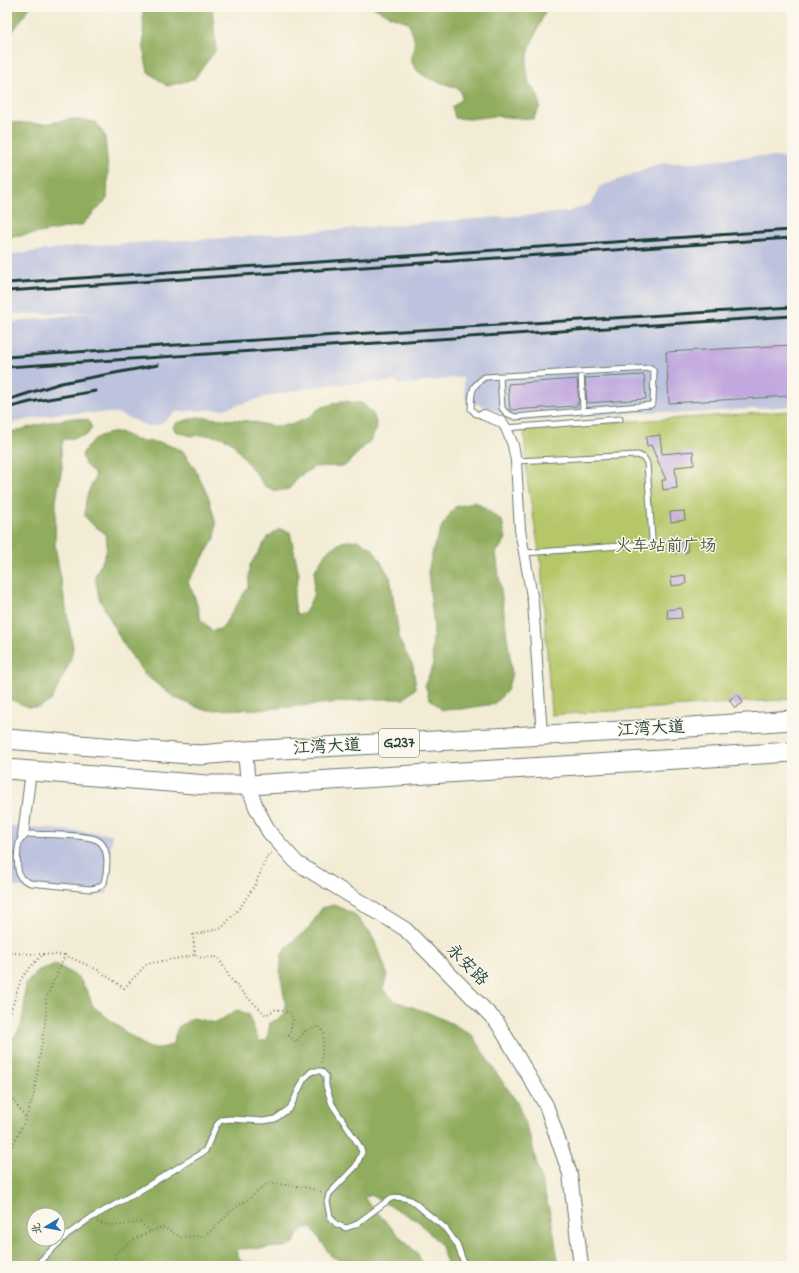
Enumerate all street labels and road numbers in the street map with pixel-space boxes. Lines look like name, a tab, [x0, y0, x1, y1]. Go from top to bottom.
street label: 江湾大道	[616, 715, 686, 743]
road number: G237	[379, 729, 419, 757]
street label: 江湾大道	[292, 733, 362, 761]
street label: 永安路	[440, 938, 494, 992]

